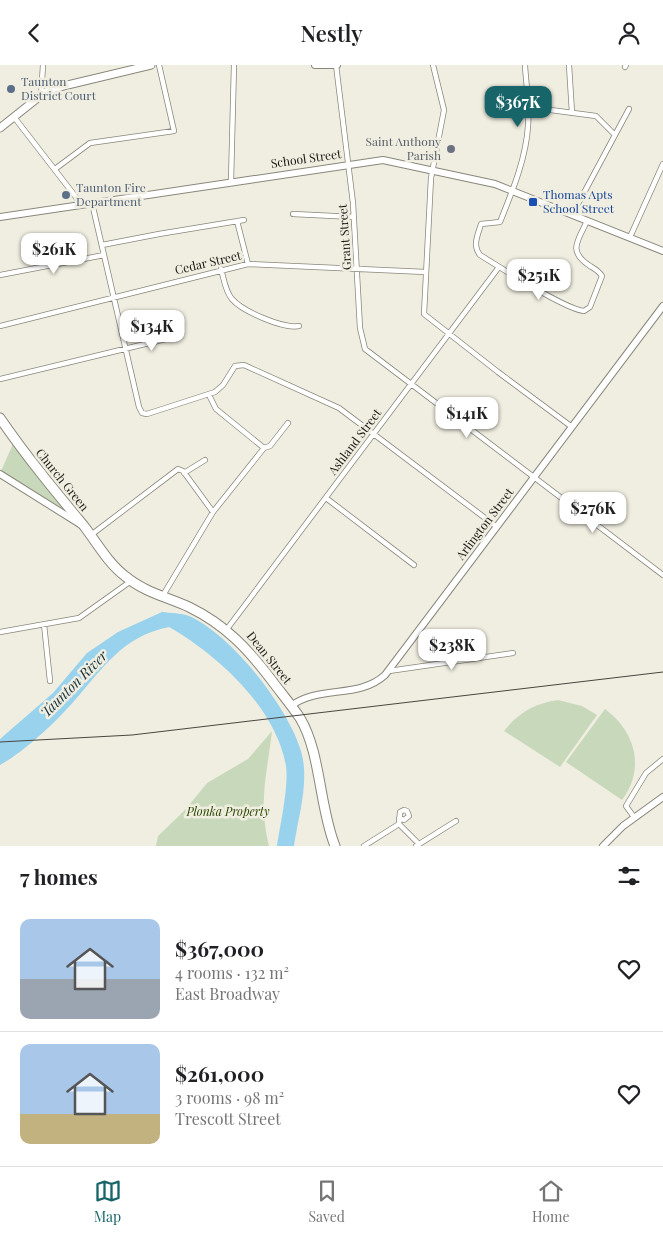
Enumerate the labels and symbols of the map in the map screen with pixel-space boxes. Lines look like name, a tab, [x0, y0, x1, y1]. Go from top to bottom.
place label: Taunton District Court	[21, 73, 97, 103]
marker: Taunton District Court	[5, 83, 17, 95]
pin: $367K	[483, 85, 553, 128]
place label: Saint Anthony Parish	[366, 133, 441, 163]
marker: Saint Anthony Parish	[445, 143, 457, 155]
street label: School Street	[270, 145, 343, 171]
place label: Taunton Fire Department	[76, 179, 146, 209]
place label: Thomas Apts School Street	[543, 186, 615, 216]
marker: Taunton Fire Department	[60, 189, 72, 201]
marker: Thomas Apts School Street	[527, 196, 539, 208]
street label: Grant Street	[334, 203, 354, 271]
pin: $261K	[19, 233, 89, 275]
street label: Cedar Street	[173, 246, 243, 277]
pin: $251K	[504, 259, 574, 301]
pin: $134K	[117, 309, 187, 352]
pin: $141K	[432, 397, 502, 439]
street label: Ashland Street	[324, 405, 385, 478]
street label: Church Green	[33, 445, 93, 514]
street label: Arlington Street	[451, 484, 517, 563]
pin: $276K	[558, 491, 628, 534]
street label: Dean Street	[244, 628, 296, 688]
pin: $238K	[417, 629, 487, 671]
water label: Taunton River	[36, 645, 112, 721]
park label: Plonka Property	[185, 803, 270, 819]

